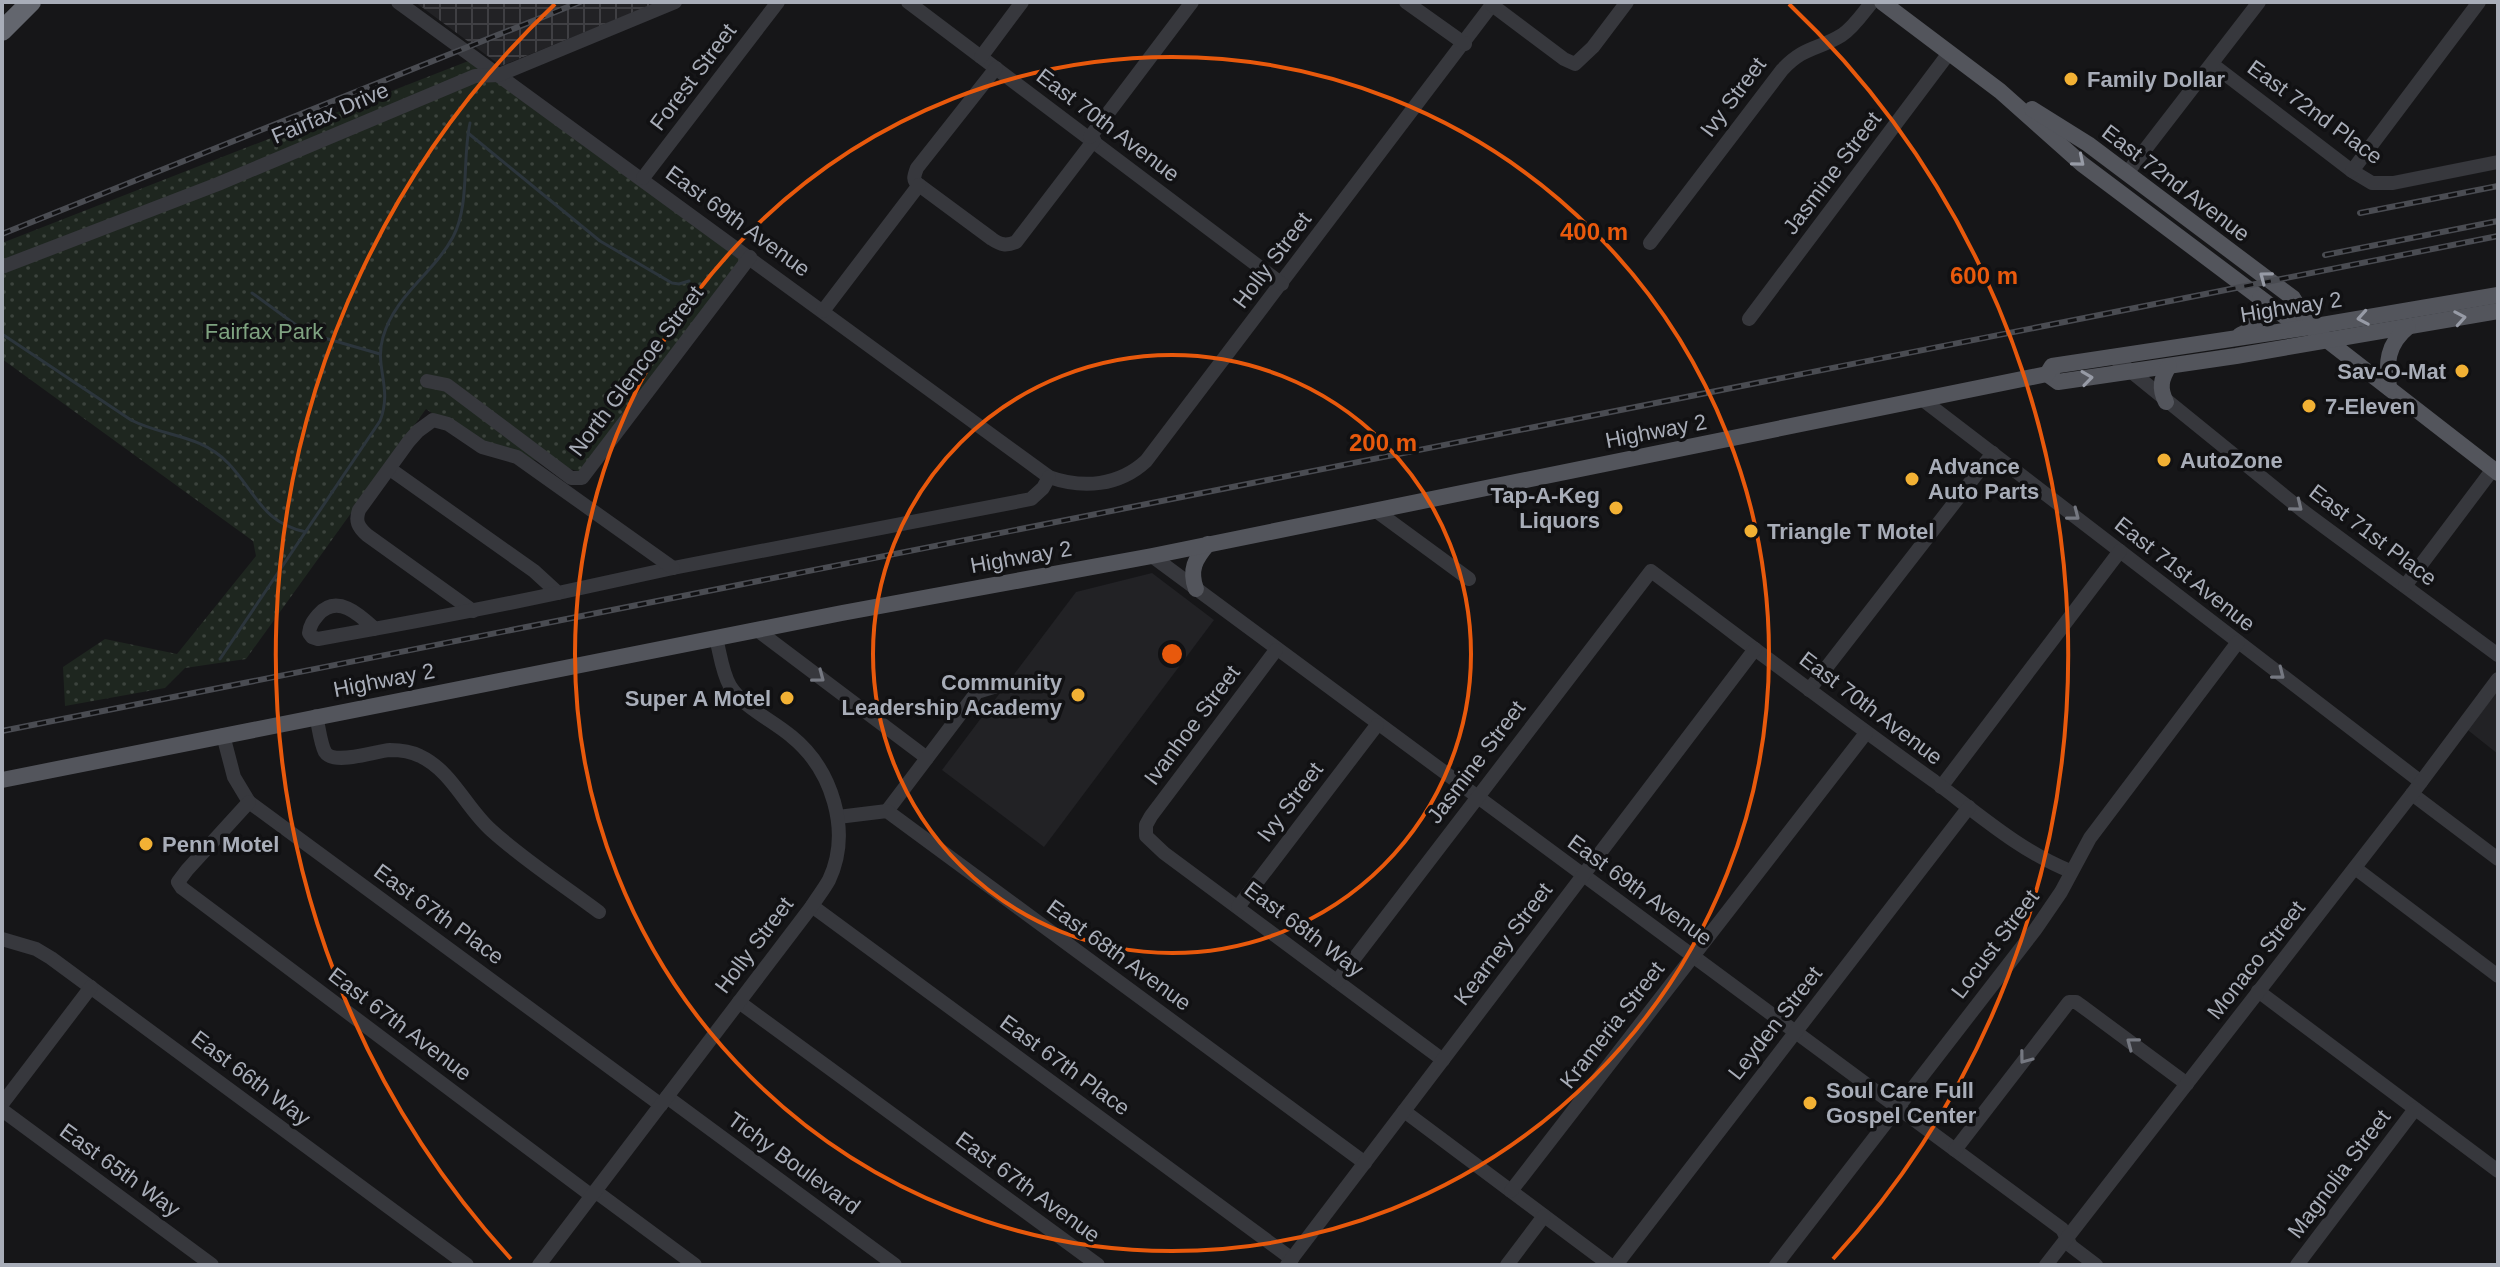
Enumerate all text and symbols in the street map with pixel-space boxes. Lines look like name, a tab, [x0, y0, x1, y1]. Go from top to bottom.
street label: Forest Street	[645, 19, 741, 135]
street label: Ivy Street	[1695, 52, 1771, 142]
street label: East 72nd Place	[2243, 55, 2387, 169]
street label: East 70th Avenue	[1032, 63, 1184, 187]
place label: Family Dollar	[2087, 67, 2226, 92]
marker: Family Dollar	[2062, 70, 2080, 88]
street label: Fairfax Drive	[268, 77, 392, 149]
street label: Jasmine Street	[1778, 107, 1886, 239]
street label: East 72nd Avenue	[2097, 119, 2255, 247]
one-way arrow	[2070, 151, 2084, 166]
street label: East 69th Avenue	[661, 160, 815, 282]
street label: Holly Street	[1228, 207, 1316, 313]
text: 400 m	[1560, 218, 1628, 245]
text: 600 m	[1950, 262, 2018, 289]
one-way arrow	[2259, 273, 2274, 287]
street label: North Glencoe Street	[564, 281, 708, 461]
street label: Highway 2	[2238, 287, 2344, 327]
one-way arrow	[2356, 309, 2369, 326]
one-way arrow	[2453, 311, 2467, 328]
park label: Fairfax Park	[205, 319, 324, 344]
place label: Sav-O-Mat	[2337, 359, 2447, 384]
marker: Sav-O-Mat	[2453, 362, 2471, 380]
one-way arrow	[2080, 370, 2094, 387]
place label: 7-Eleven	[2325, 394, 2416, 419]
marker: 7-Eleven	[2300, 397, 2318, 415]
street label: Highway 2	[1603, 409, 1709, 453]
text: 200 m	[1349, 429, 1417, 456]
place label: AutoZone	[2180, 448, 2283, 473]
marker: AutoZone	[2155, 451, 2173, 469]
place label: Advance Auto Parts	[1928, 454, 2039, 504]
marker: Advance Auto Parts	[1903, 470, 1921, 488]
street label: East 71st Place	[2304, 479, 2442, 591]
place label: Tap-A-Keg Liquors	[1490, 483, 1600, 533]
one-way arrow	[2288, 496, 2303, 510]
marker: Tap-A-Keg Liquors	[1607, 499, 1625, 517]
one-way arrow	[2065, 506, 2079, 520]
street label: East 71st Avenue	[2110, 512, 2260, 636]
place label: Triangle T Motel	[1767, 519, 1934, 544]
marker: Triangle T Motel	[1742, 522, 1760, 540]
street label: Highway 2	[968, 536, 1074, 578]
centre of rings	[1158, 640, 1186, 668]
street label: East 70th Avenue	[1795, 646, 1947, 770]
street label: Highway 2	[331, 658, 437, 702]
street label: Ivanhoe Street	[1139, 660, 1245, 790]
one-way arrow	[2270, 664, 2284, 679]
one-way arrow	[810, 668, 825, 682]
place label: Community Leadership Academy	[842, 670, 1063, 720]
place label: Super A Motel	[625, 686, 771, 711]
marker: Community Leadership Academy	[1069, 686, 1087, 704]
marker: Super A Motel	[778, 689, 796, 707]
street label: Jasmine Street	[1422, 696, 1530, 828]
street label: Ivy Street	[1252, 757, 1328, 847]
street label: East 69th Avenue	[1563, 829, 1717, 951]
place label: Penn Motel	[162, 832, 279, 857]
marker: Penn Motel	[137, 835, 155, 853]
street label: East 67th Place	[369, 859, 509, 969]
street label: East 68th Way	[1240, 876, 1368, 982]
street label: Kearney Street	[1449, 878, 1557, 1010]
street label: Locust Street	[1946, 885, 2044, 1003]
street label: Holly Street	[710, 892, 798, 998]
street label: East 68th Avenue	[1042, 894, 1196, 1016]
street label: Monaco Street	[2202, 896, 2310, 1024]
street label: Krameria Street	[1555, 957, 1669, 1093]
street label: Leyden Street	[1723, 961, 1827, 1085]
street label: East 67th Avenue	[324, 962, 476, 1086]
street label: East 67th Place	[995, 1010, 1135, 1120]
street label: East 66th Way	[187, 1025, 315, 1131]
one-way arrow	[2126, 1038, 2141, 1053]
one-way arrow	[2021, 1049, 2035, 1063]
place label: Soul Care Full Gospel Center	[1826, 1078, 1977, 1128]
marker: Soul Care Full Gospel Center	[1801, 1094, 1819, 1112]
street label: Magnolia Street	[2283, 1105, 2395, 1243]
street label: Tichy Boulevard	[723, 1107, 865, 1219]
street label: East 65th Way	[55, 1118, 185, 1222]
street label: East 67th Avenue	[951, 1126, 1105, 1248]

